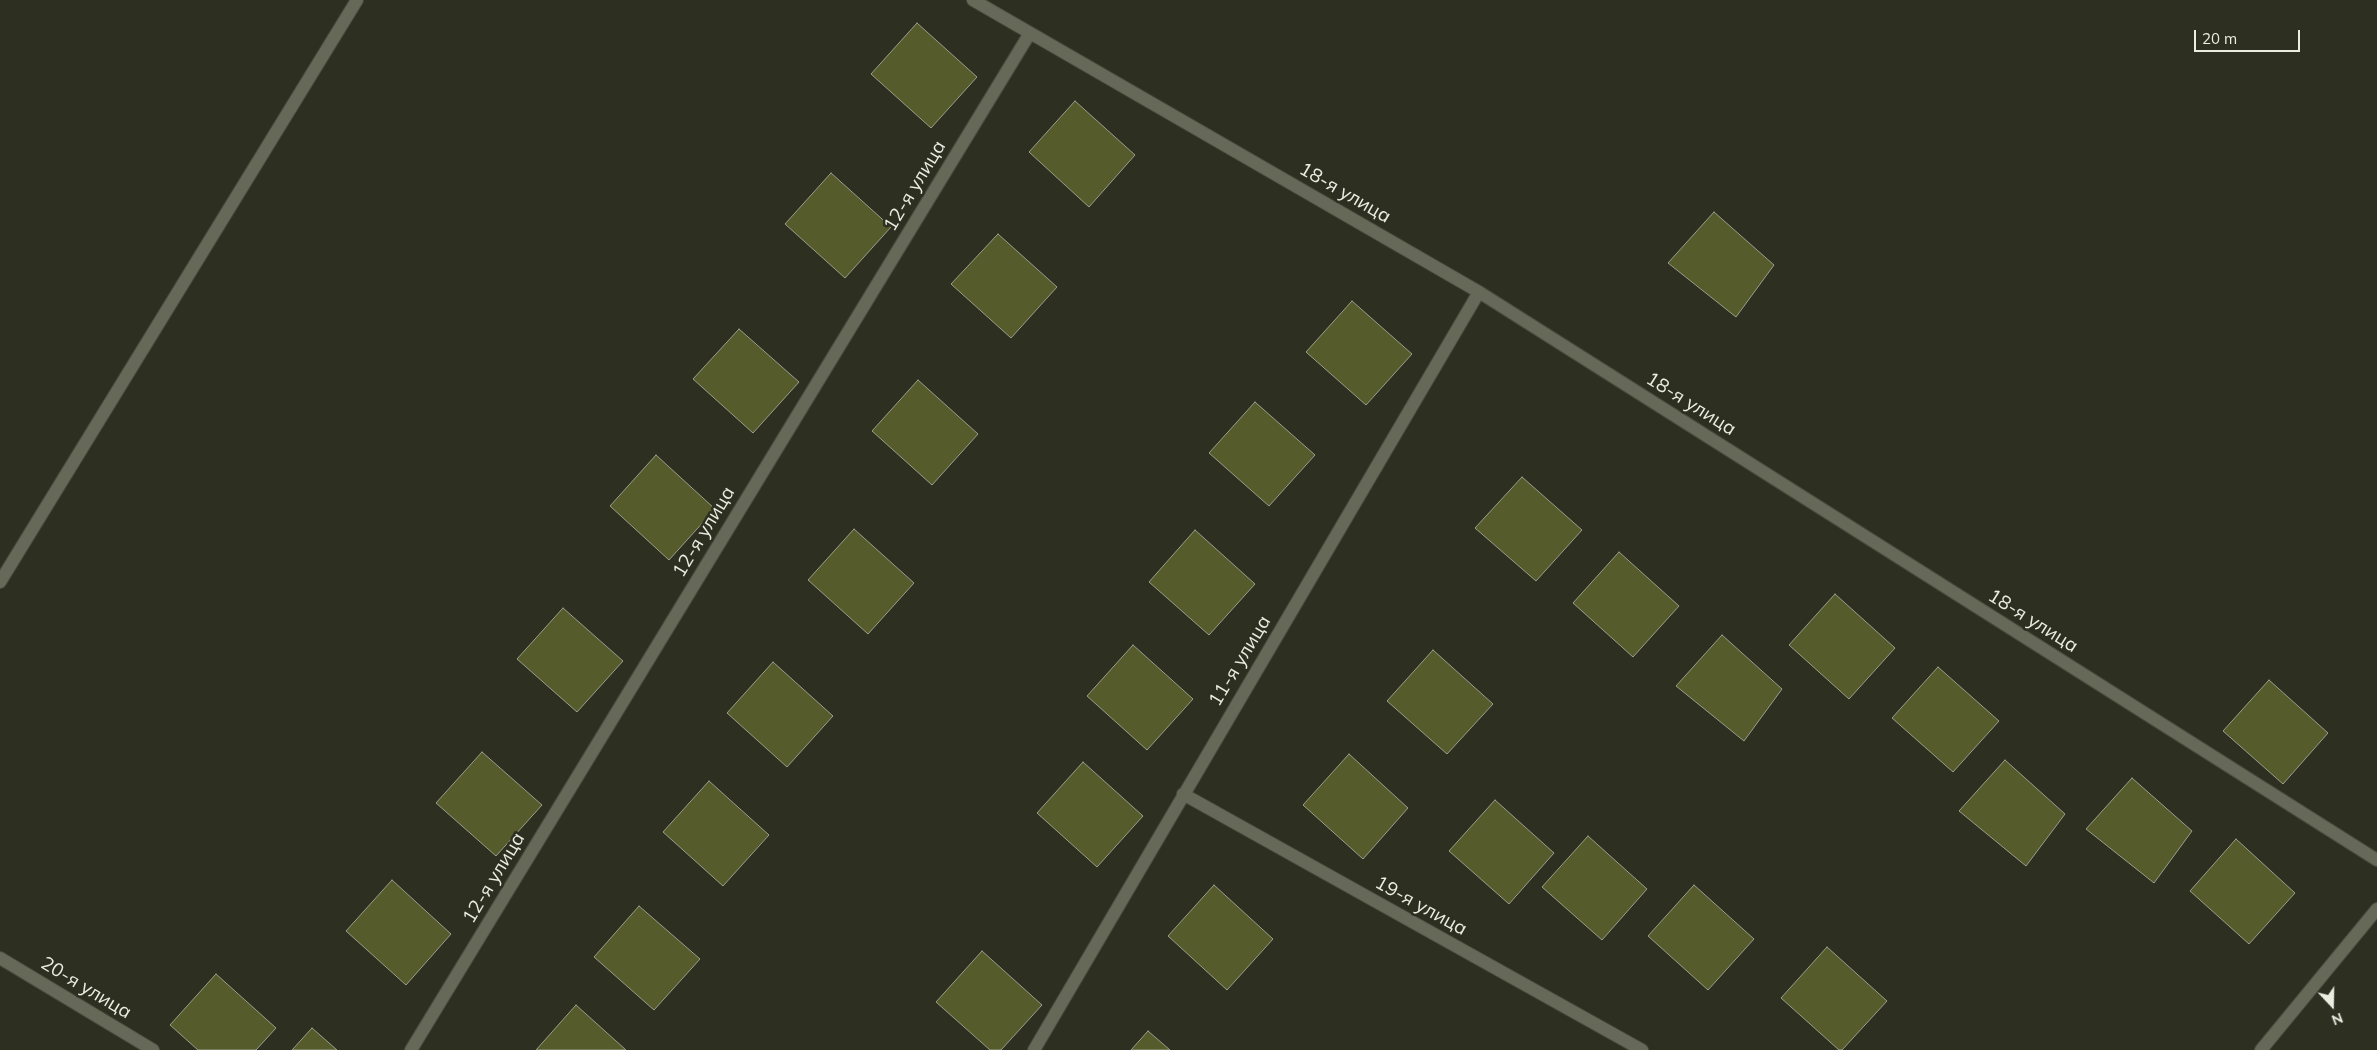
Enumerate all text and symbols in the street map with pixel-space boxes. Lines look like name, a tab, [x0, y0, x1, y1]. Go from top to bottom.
scale bar	[2197, 20, 2303, 52]
text: 20 m	[2202, 29, 2237, 48]
street label: 12-я улица	[879, 137, 951, 235]
street label: 18-я улица	[1295, 158, 1395, 228]
street label: 18-я улица	[1642, 367, 1740, 441]
street label: 12-я улица	[668, 483, 740, 581]
street label: 18-я улица	[1984, 584, 2082, 658]
street label: 11-я улица	[1204, 612, 1276, 710]
street label: 12-я улица	[458, 829, 530, 927]
street label: 19-я улица	[1371, 871, 1471, 941]
street label: 20-я улица	[37, 952, 135, 1024]
north arrow	[2307, 980, 2357, 1030]
text: N	[2329, 1009, 2346, 1029]

